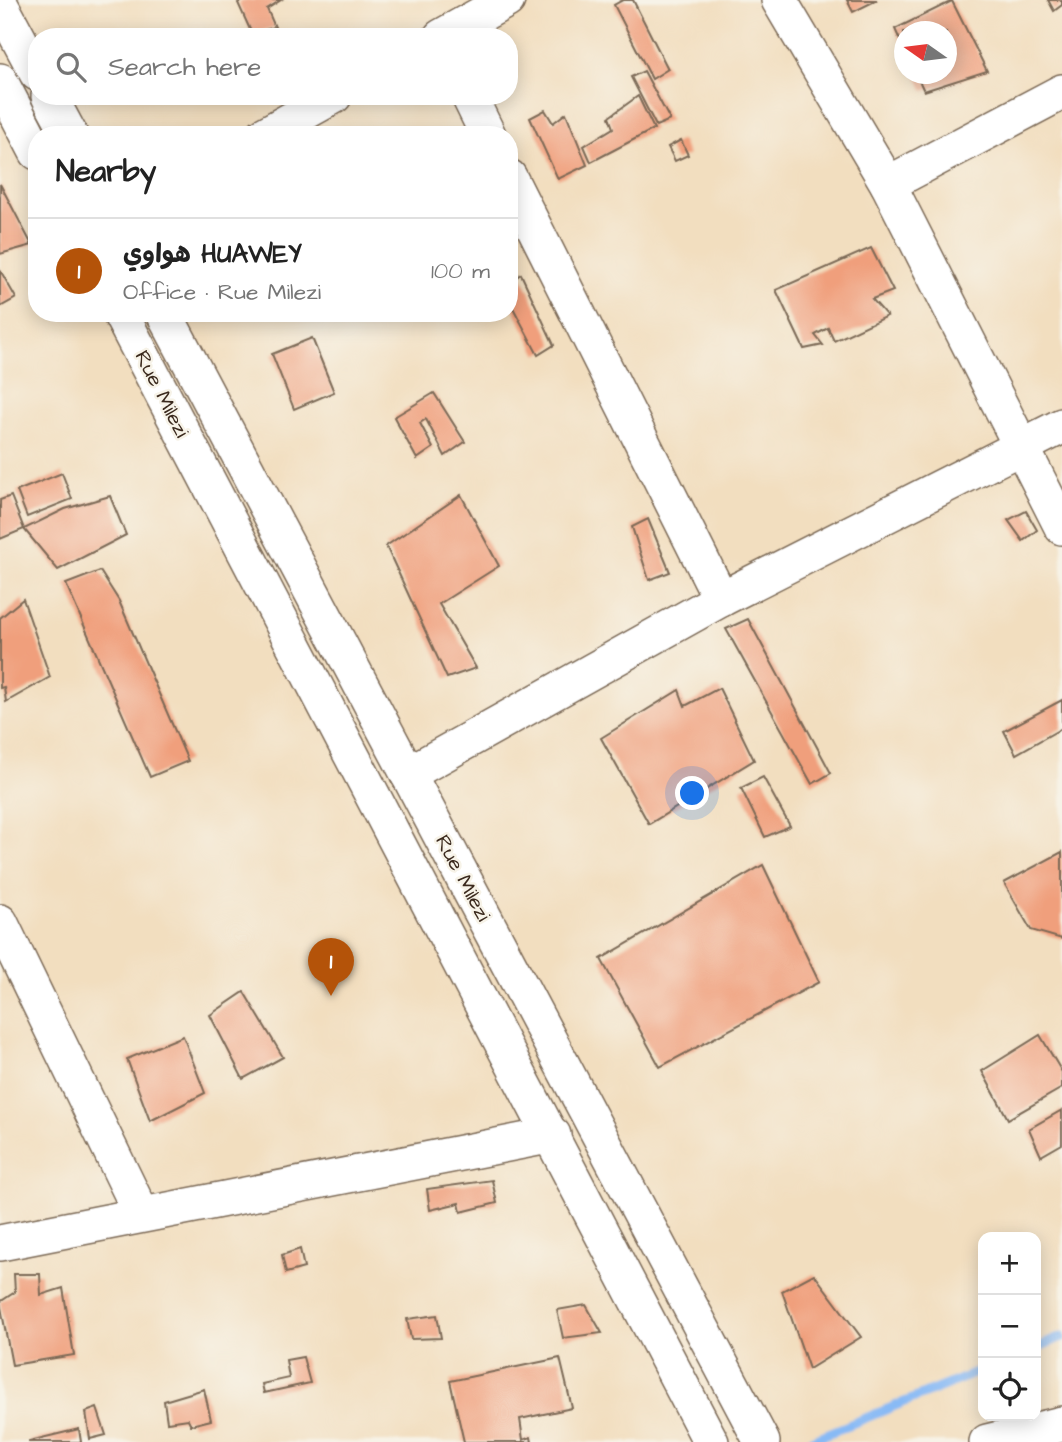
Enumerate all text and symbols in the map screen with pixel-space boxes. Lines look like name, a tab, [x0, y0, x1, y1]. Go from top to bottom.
north arrow	[894, 21, 957, 84]
search box	[28, 28, 518, 105]
icon: search	[52, 48, 90, 86]
text: Search here	[108, 49, 261, 85]
text: Nearby	[56, 151, 156, 193]
text: هواوي HUAWEY	[123, 236, 302, 272]
text: 1	[78, 255, 80, 287]
text: 100 m	[431, 255, 490, 287]
text: Office · Rue Milezi	[123, 276, 321, 308]
street label: Rue Milezi	[128, 345, 196, 443]
your location	[675, 776, 709, 810]
street label: Rue Milezi	[428, 830, 498, 926]
pin: 1	[308, 938, 354, 996]
map controls	[978, 1232, 1041, 1421]
button: +	[978, 1232, 1041, 1295]
button: −	[978, 1295, 1041, 1358]
button: locate	[978, 1358, 1041, 1421]

